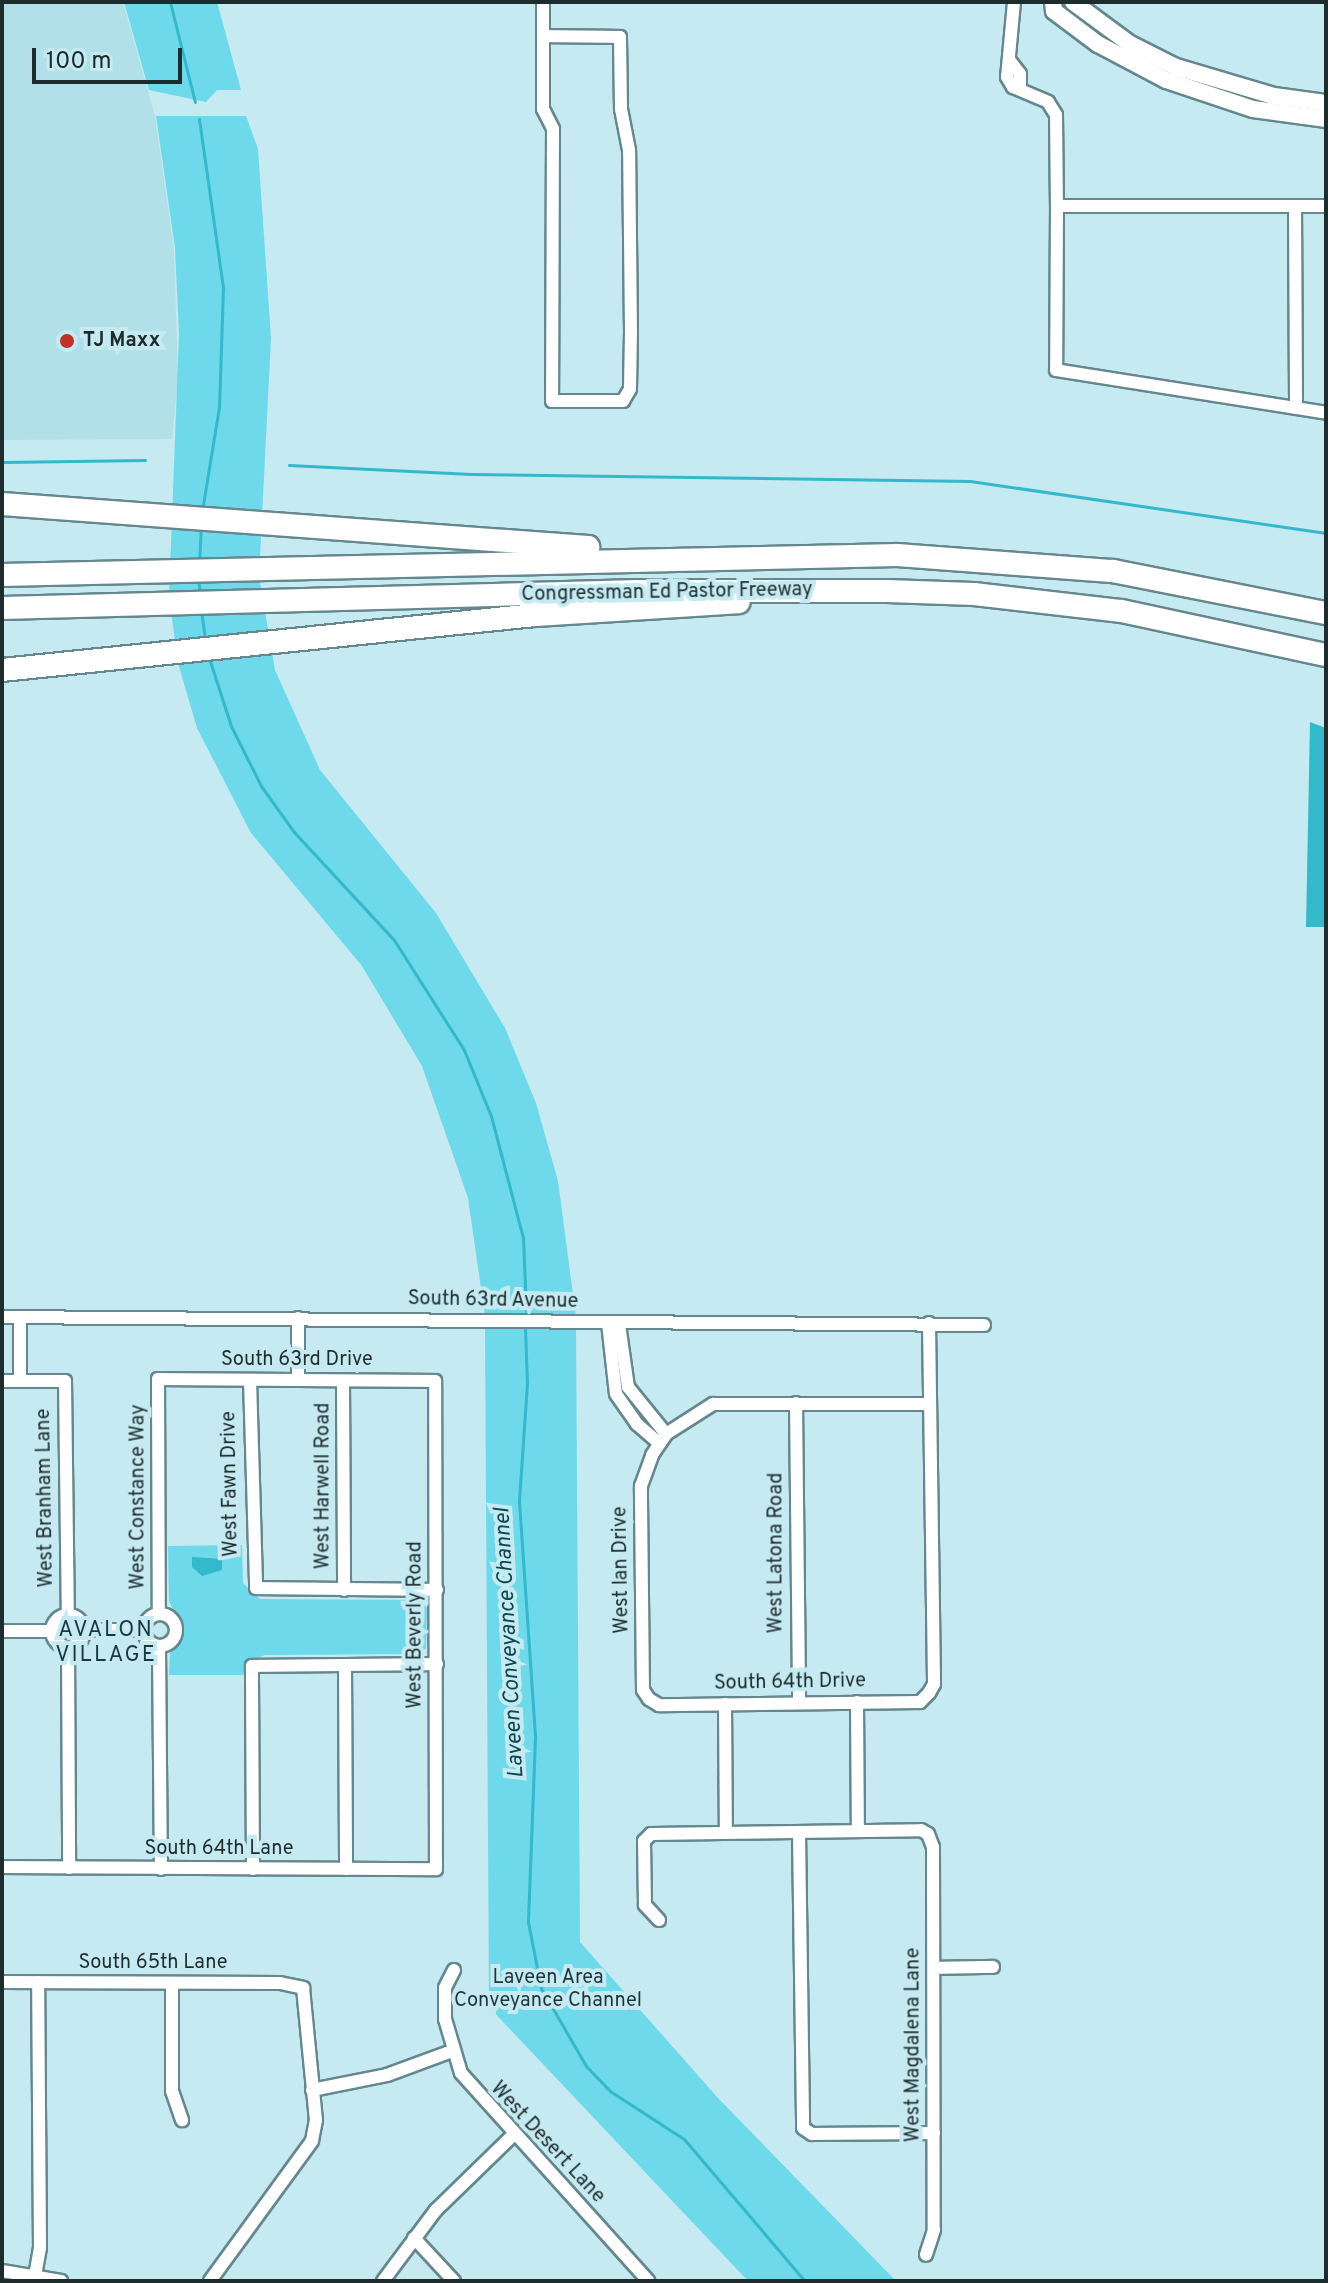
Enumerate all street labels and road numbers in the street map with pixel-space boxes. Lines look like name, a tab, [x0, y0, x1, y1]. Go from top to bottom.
street label: Congressman Ed Pastor Freeway	[521, 578, 813, 608]
street label: South 63rd Avenue	[407, 1288, 579, 1314]
street label: South 63rd Drive	[221, 1348, 373, 1372]
street label: West Harwell Road	[312, 1403, 336, 1569]
street label: West Constance Way	[127, 1404, 151, 1590]
street label: West Branham Lane	[32, 1408, 60, 1588]
street label: West Fawn Drive	[218, 1411, 244, 1557]
street label: West Latona Road	[765, 1472, 789, 1634]
street label: West Ian Drive	[609, 1506, 635, 1634]
street label: West Beverly Road	[404, 1541, 428, 1709]
street label: South 64th Drive	[714, 1670, 866, 1696]
street label: South 64th Lane	[145, 1837, 293, 1861]
street label: West Magdalena Lane	[902, 1948, 926, 2142]
street label: South 65th Lane	[79, 1951, 227, 1975]
street label: West Desert Lane	[485, 2077, 609, 2209]

